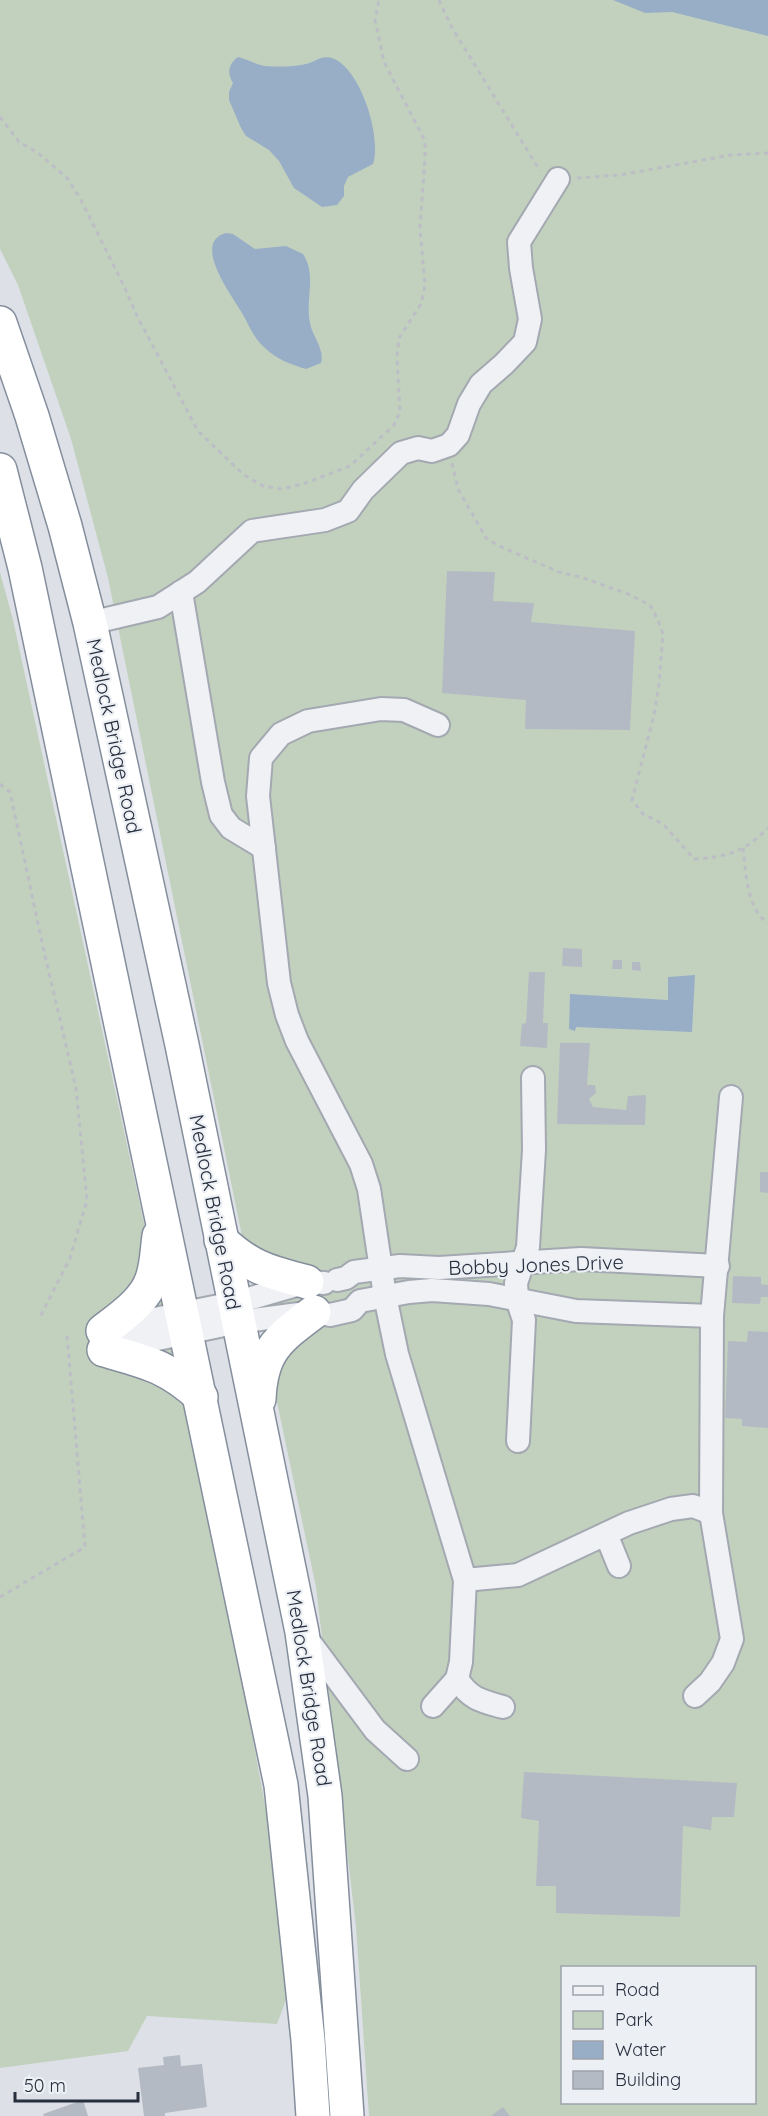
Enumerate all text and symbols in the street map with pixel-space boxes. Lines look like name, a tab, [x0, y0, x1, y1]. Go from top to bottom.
street label: Medlock Bridge Road	[82, 636, 147, 836]
street label: Medlock Bridge Road	[184, 1112, 247, 1312]
street label: Bobby Jones Drive	[448, 1249, 624, 1280]
street label: Medlock Bridge Road	[282, 1588, 337, 1788]
legend	[561, 1966, 756, 2104]
text: Road	[615, 1978, 660, 2001]
text: Park	[615, 2008, 653, 2031]
text: Water	[615, 2038, 666, 2061]
scale bar	[15, 2065, 138, 2103]
text: Building	[615, 2068, 681, 2091]
text: 50 m	[24, 2074, 66, 2097]

